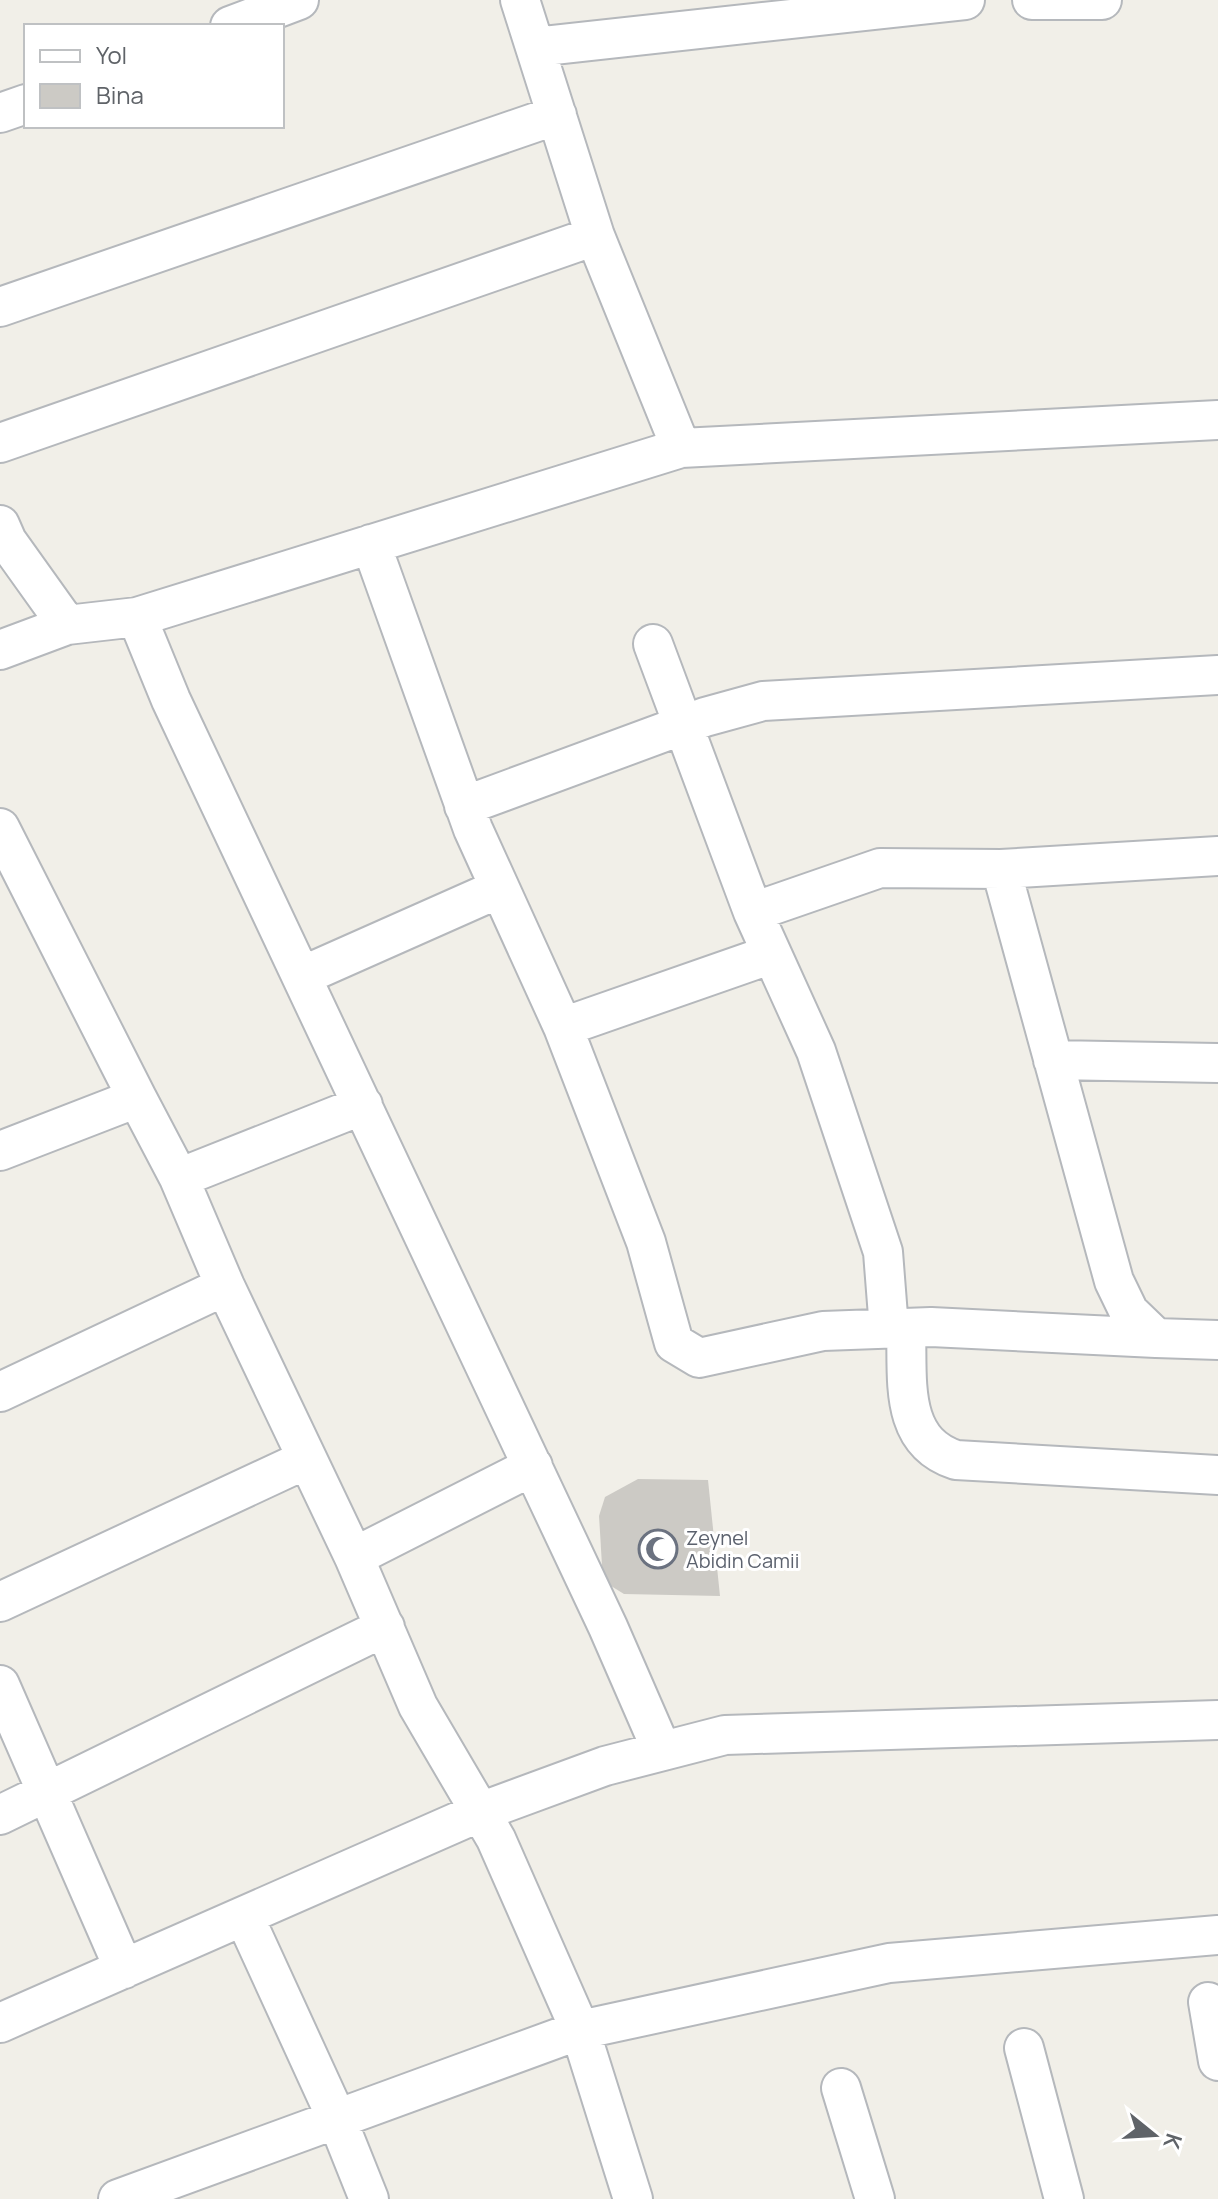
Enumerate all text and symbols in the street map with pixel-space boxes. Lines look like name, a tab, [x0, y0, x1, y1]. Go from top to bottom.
legend	[24, 24, 284, 128]
text: Yol	[96, 38, 127, 71]
text: Bina	[96, 78, 144, 111]
place label: Zeynel Abidin Camii	[686, 1524, 799, 1574]
mosque icon: Zeynel Abidin Camii	[637, 1528, 679, 1570]
north arrow	[1114, 2095, 1194, 2175]
text: K	[1156, 2130, 1189, 2153]

